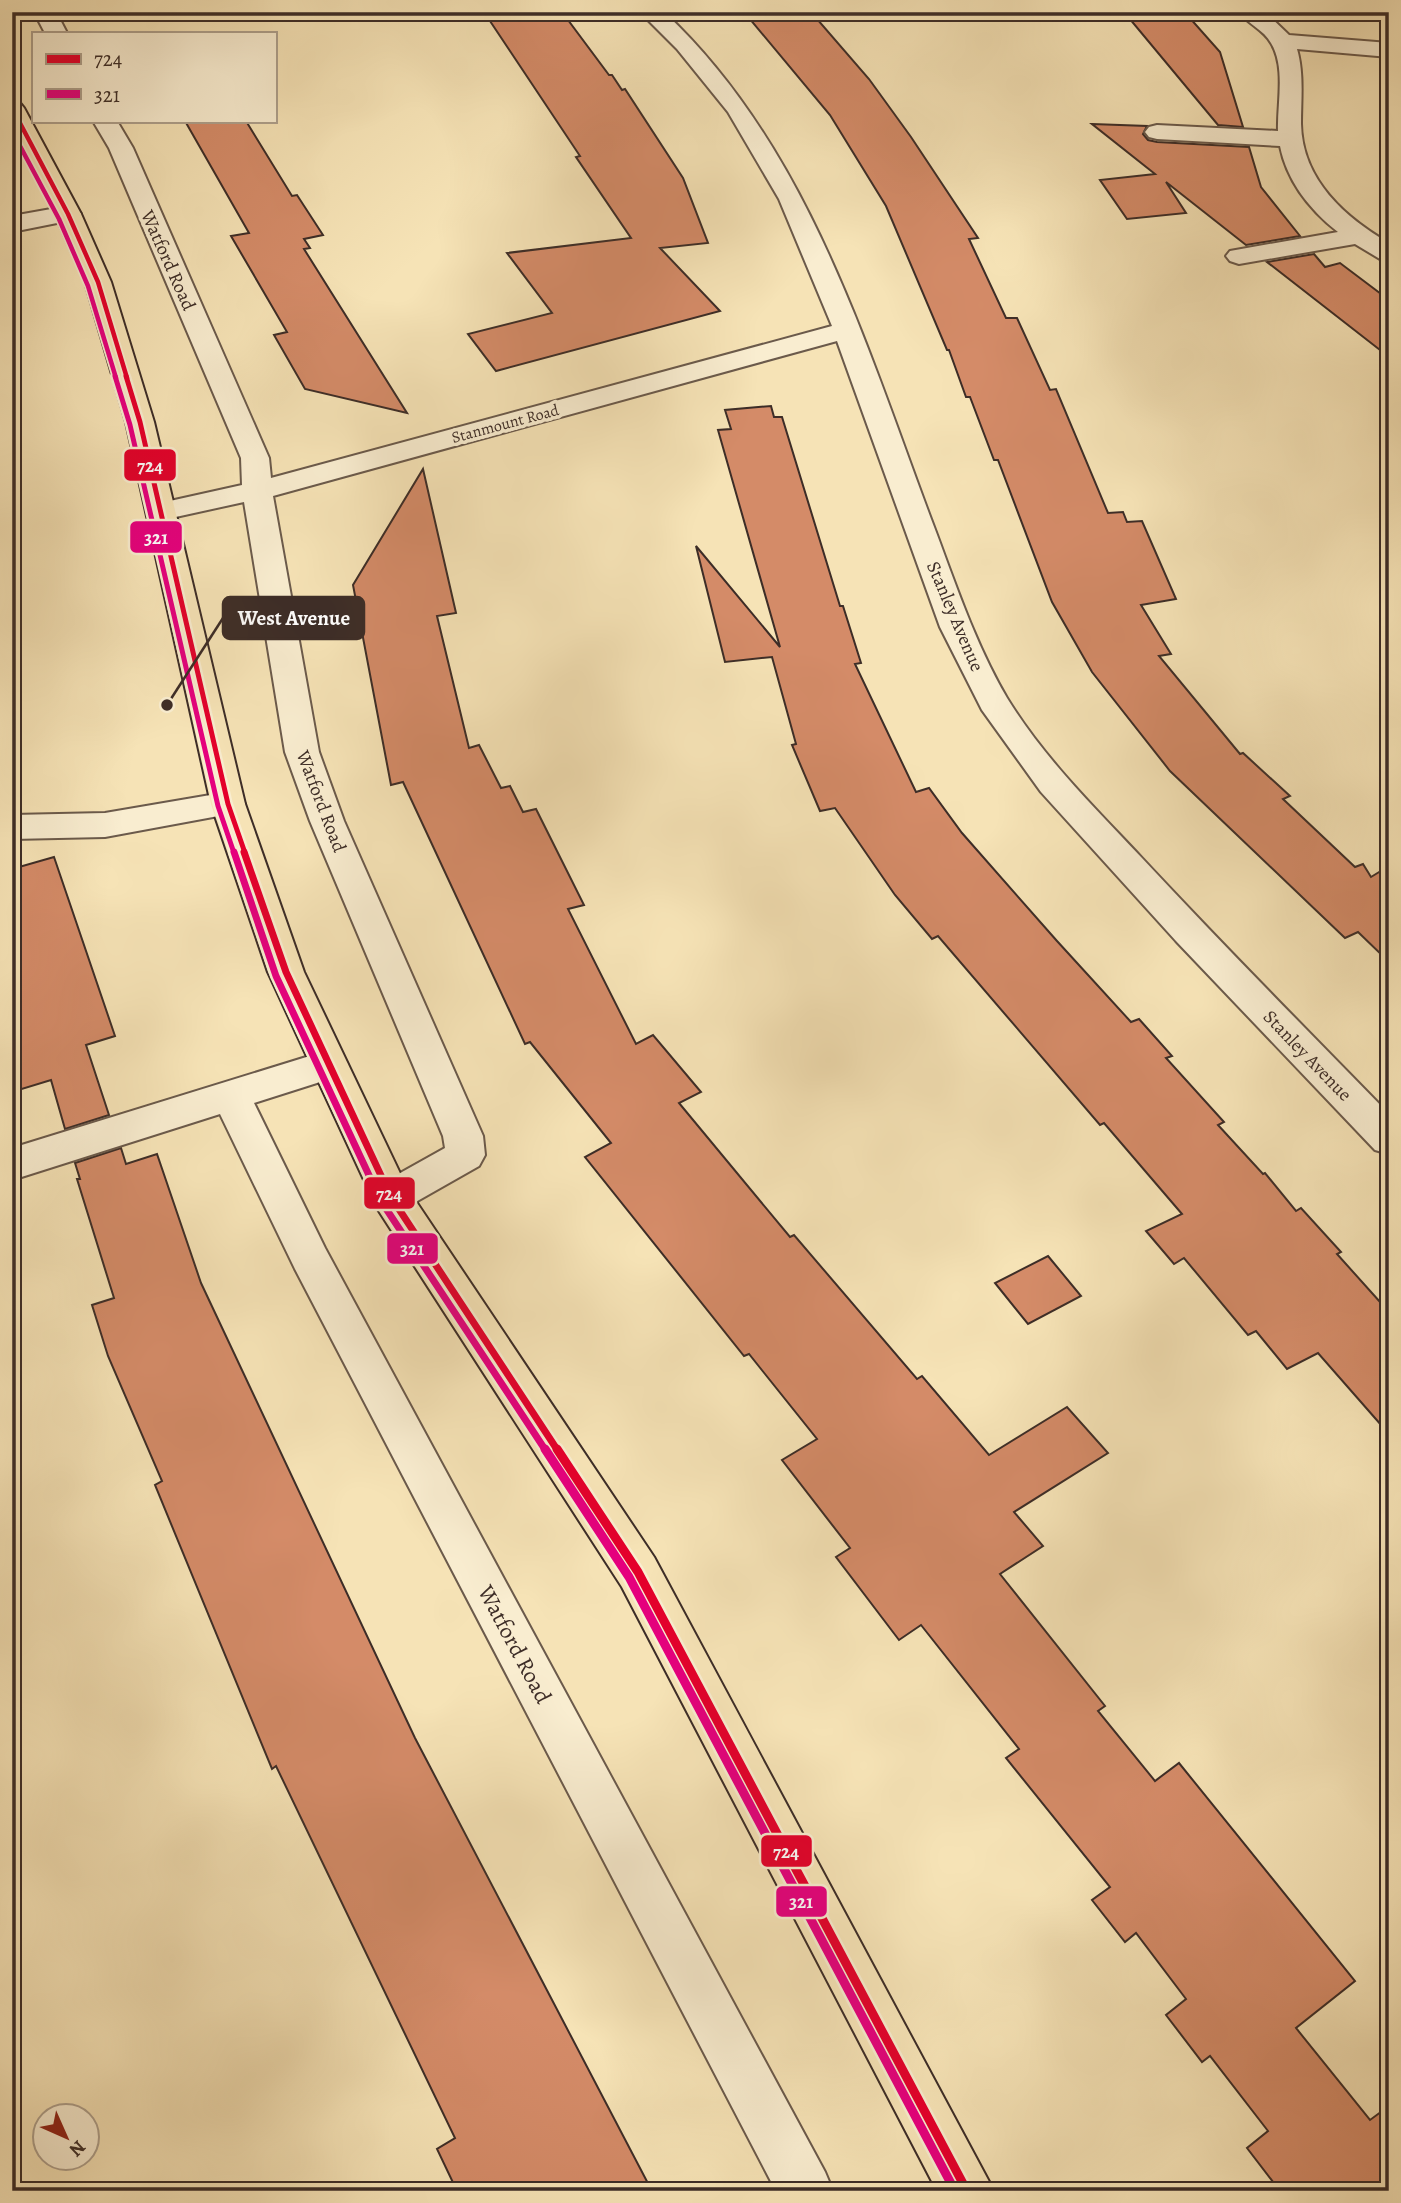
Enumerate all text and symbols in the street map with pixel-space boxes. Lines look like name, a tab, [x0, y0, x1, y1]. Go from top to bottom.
legend	[32, 32, 276, 122]
text: 724	[94, 45, 122, 73]
text: 321	[94, 81, 120, 109]
street label: Watford Road	[134, 205, 202, 315]
street label: Stanmount Road	[449, 399, 562, 449]
line badge: 724	[123, 448, 177, 482]
text: 724	[137, 453, 163, 479]
line badge: 321	[129, 520, 183, 554]
text: 321	[144, 525, 168, 551]
street label: Stanley Avenue	[920, 557, 990, 676]
callout: West Avenue	[223, 597, 364, 639]
text: West Avenue	[237, 604, 351, 632]
street label: Watford Road	[289, 746, 353, 857]
street label: Stanley Avenue	[1257, 1004, 1357, 1107]
line badge: 724	[363, 1176, 416, 1210]
text: 724	[376, 1181, 402, 1207]
line badge: 321	[386, 1232, 439, 1265]
text: 321	[400, 1236, 424, 1262]
street label: Watford Road	[470, 1579, 559, 1709]
line badge: 724	[760, 1834, 813, 1868]
text: 724	[773, 1839, 799, 1865]
line badge: 321	[775, 1885, 828, 1918]
text: 321	[789, 1889, 813, 1915]
north arrow	[32, 2102, 102, 2172]
text: N	[63, 2134, 91, 2163]

